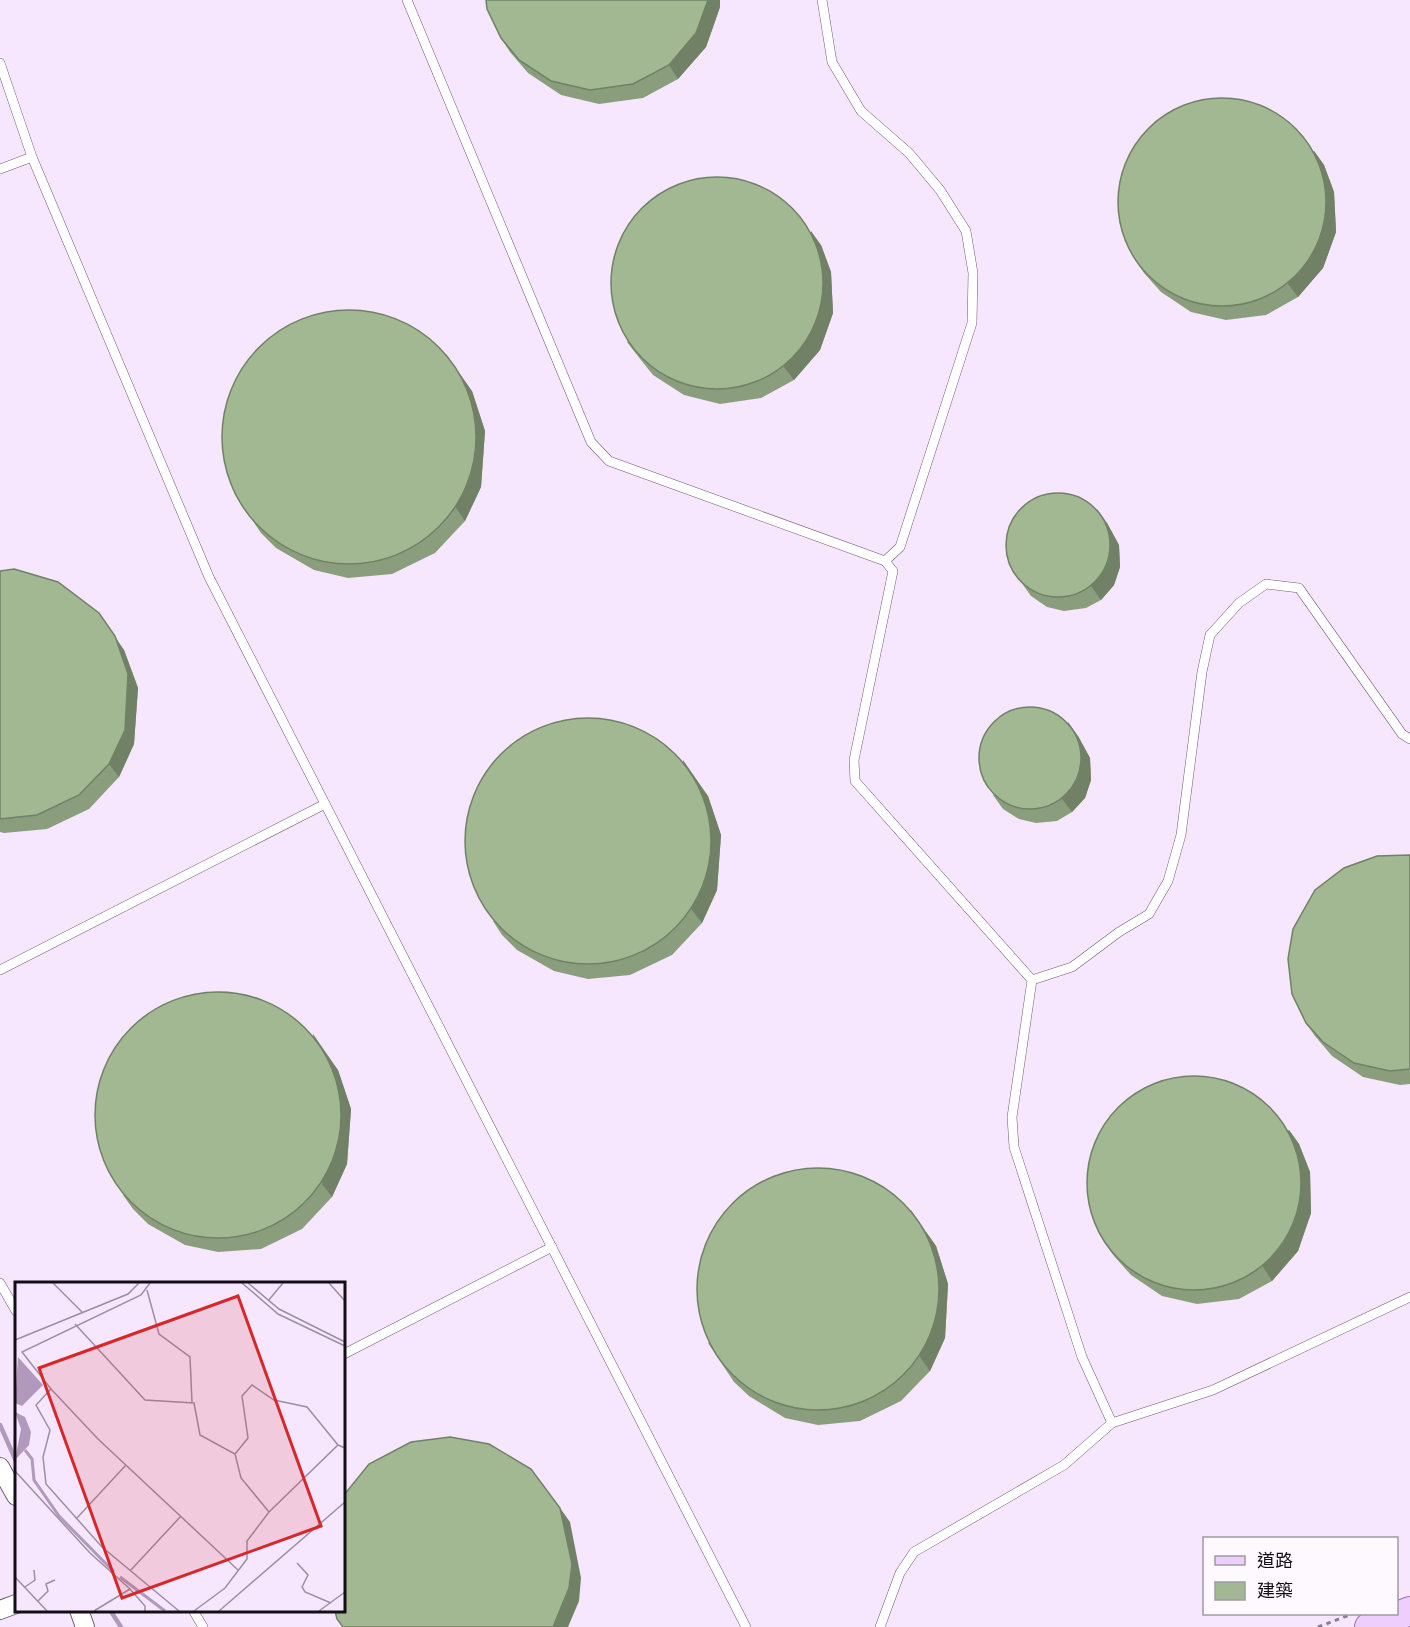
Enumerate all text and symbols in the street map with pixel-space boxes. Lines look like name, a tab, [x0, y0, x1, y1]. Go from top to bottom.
inset map	[15, 1282, 345, 1612]
legend	[1203, 1537, 1398, 1615]
text: 道路	[1257, 1548, 1293, 1572]
text: 建築	[1257, 1578, 1293, 1602]

